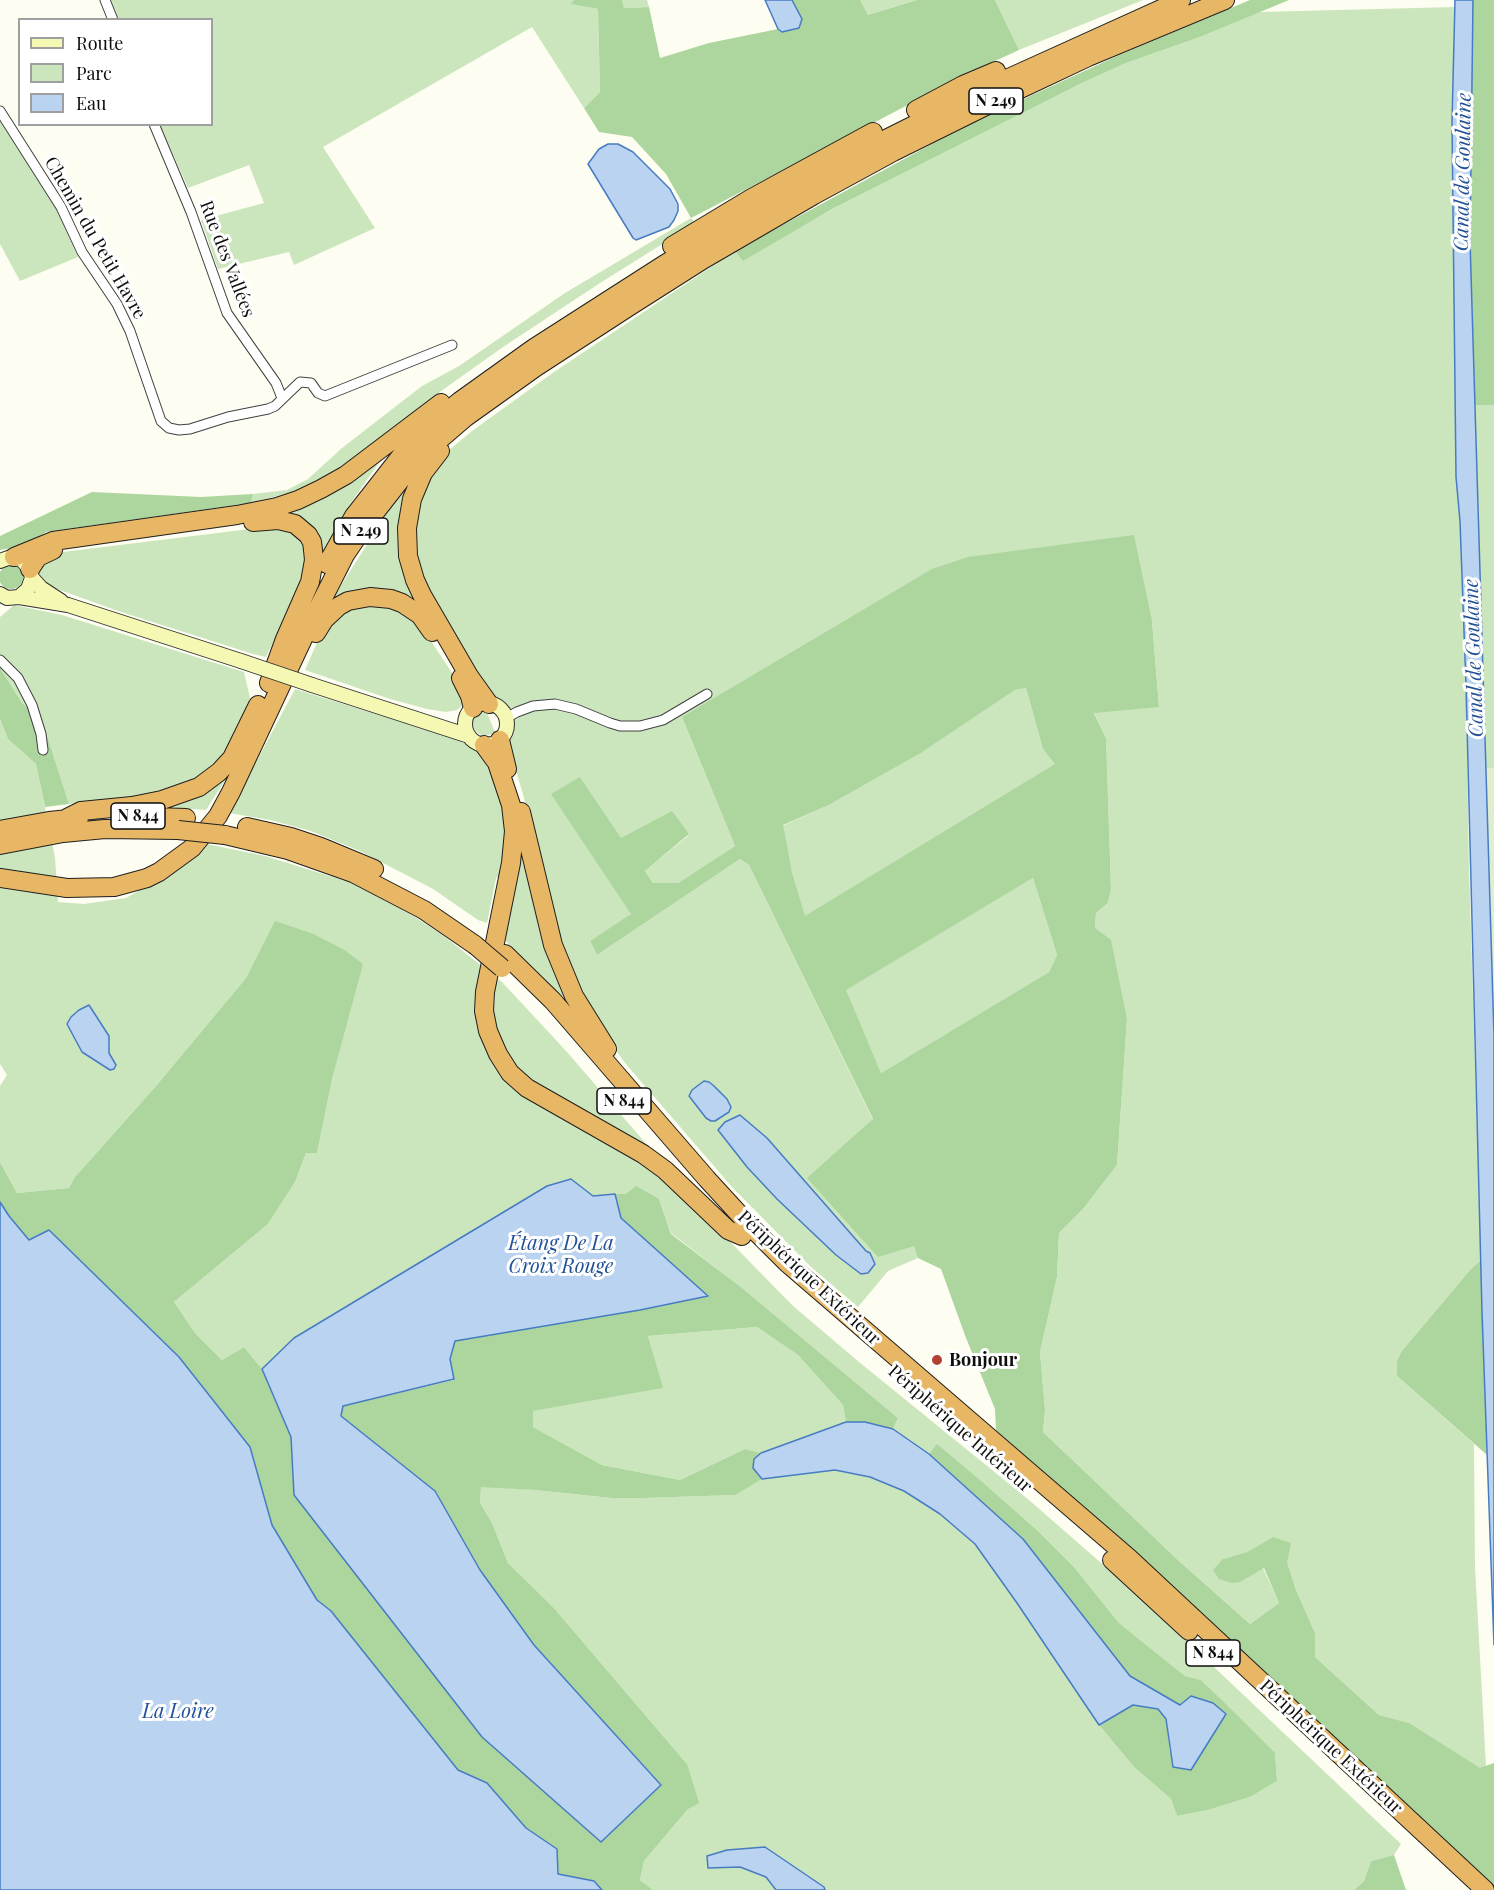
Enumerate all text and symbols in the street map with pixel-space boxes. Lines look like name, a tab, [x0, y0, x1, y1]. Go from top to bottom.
legend	[18, 18, 213, 126]
text: Route	[76, 31, 123, 55]
text: Parc	[76, 61, 112, 85]
road number: N 249	[969, 88, 1023, 114]
text: Eau	[76, 91, 106, 115]
water label: Canal de Goulaine	[1450, 93, 1476, 251]
street label: Chemin du Petit Havre	[40, 153, 150, 323]
street label: Rue des Vallées	[195, 198, 259, 320]
road number: N 249	[334, 518, 388, 544]
water label: Canal de Goulaine	[1459, 578, 1489, 738]
road number: N 844	[111, 803, 165, 829]
road number: N 844	[597, 1088, 651, 1114]
street label: Périphérique Extérieur	[733, 1206, 885, 1350]
water label: Étang De La Croix Rouge	[508, 1232, 614, 1279]
place label: Bonjour	[949, 1349, 1017, 1371]
marker: Bonjour	[930, 1353, 944, 1367]
street label: Périphérique Intérieur	[884, 1361, 1036, 1497]
road number: N 844	[1186, 1640, 1240, 1666]
street label: Périphérique Extérieur	[1255, 1675, 1407, 1819]
water label: La Loire	[142, 1700, 214, 1724]

